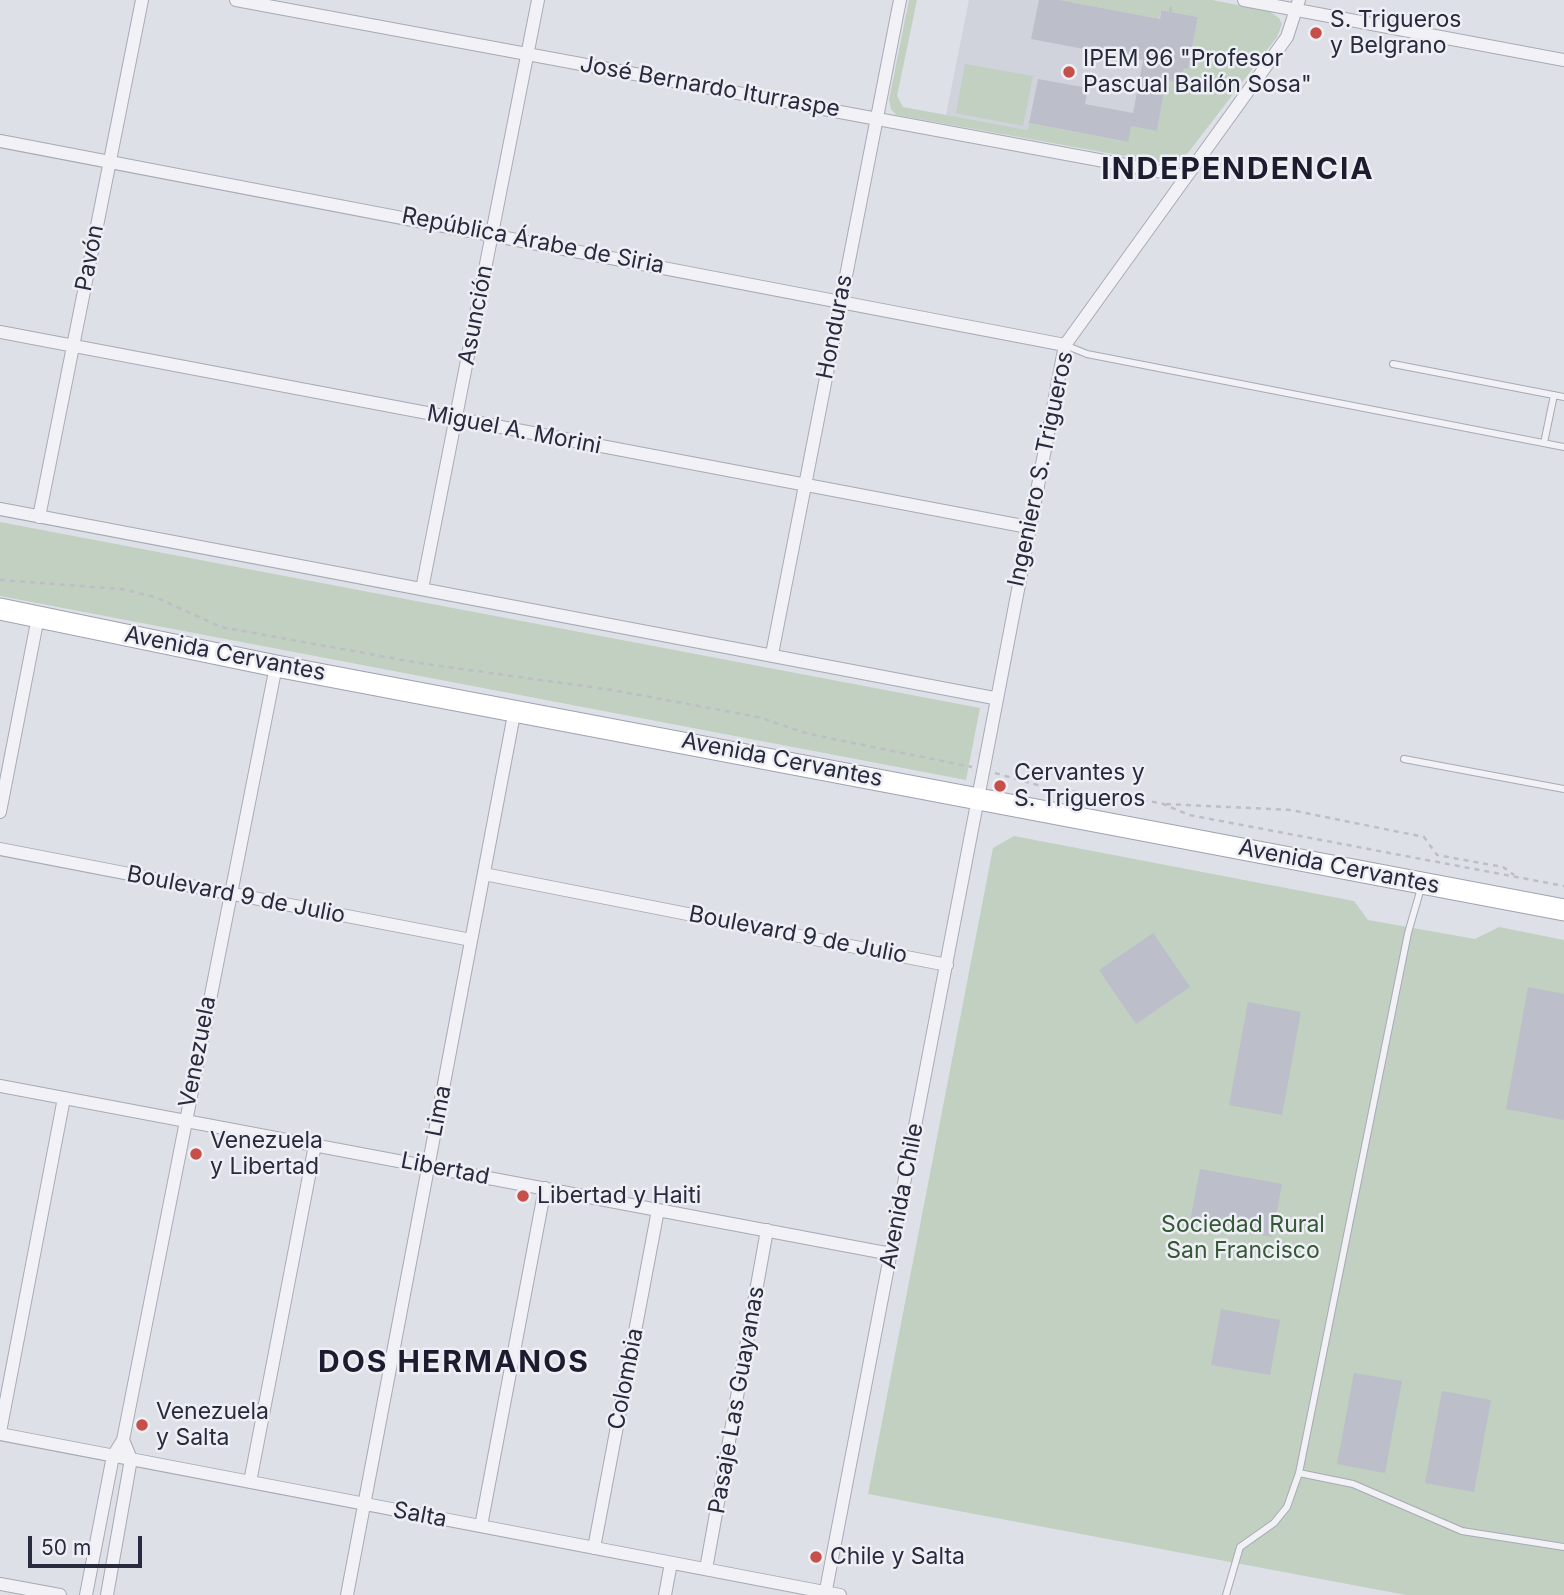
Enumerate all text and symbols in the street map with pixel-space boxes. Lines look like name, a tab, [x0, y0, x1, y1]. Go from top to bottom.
place label: S. Trigueros y Belgrano	[1330, 6, 1461, 60]
marker: S. Trigueros y Belgrano	[1308, 25, 1324, 41]
place label: IPEM 96 "Profesor Pascual Bailón Sosa"	[1083, 45, 1312, 99]
street label: José Bernardo Iturraspe	[578, 51, 842, 123]
marker: IPEM 96 "Profesor Pascual Bailón Sosa"	[1061, 64, 1077, 80]
district label: INDEPENDENCIA	[1103, 152, 1373, 188]
street label: República Árabe de Siria	[399, 202, 667, 280]
street label: Pavón	[70, 222, 110, 294]
street label: Asunción	[453, 263, 499, 367]
street label: Honduras	[811, 272, 859, 382]
street label: Ingeniero S. Trigueros	[1003, 349, 1079, 589]
street label: Miguel A. Morini	[425, 400, 603, 460]
street label: Avenida Cervantes	[122, 621, 328, 687]
street label: Avenida Cervantes	[679, 727, 885, 793]
place label: Cervantes y S. Trigueros	[1014, 759, 1145, 813]
marker: Cervantes y S. Trigueros	[992, 778, 1008, 794]
street label: Avenida Cervantes	[1236, 834, 1442, 900]
street label: Boulevard 9 de Julio	[124, 860, 348, 930]
street label: Boulevard 9 de Julio	[686, 900, 910, 970]
street label: Venezuela	[174, 994, 222, 1110]
street label: Lima	[421, 1083, 457, 1139]
street label: Avenida Chile	[874, 1121, 930, 1271]
place label: Venezuela y Libertad	[210, 1127, 323, 1181]
marker: Venezuela y Libertad	[188, 1146, 204, 1162]
street label: Libertad	[398, 1147, 492, 1191]
place label: Libertad y Haiti	[537, 1182, 701, 1210]
marker: Libertad y Haiti	[515, 1188, 531, 1204]
park label: Sociedad Rural San Francisco	[1161, 1211, 1325, 1265]
street label: Pasaje Las Guayanas	[703, 1284, 771, 1516]
street label: Colombia	[603, 1326, 649, 1432]
district label: DOS HERMANOS	[320, 1345, 588, 1381]
place label: Venezuela y Salta	[156, 1398, 269, 1452]
marker: Venezuela y Salta	[134, 1417, 150, 1433]
street label: Salta	[391, 1496, 449, 1534]
scale bar	[32, 1522, 145, 1566]
text: 50 m	[41, 1535, 91, 1560]
place label: Chile y Salta	[830, 1543, 965, 1571]
marker: Chile y Salta	[808, 1549, 824, 1565]

